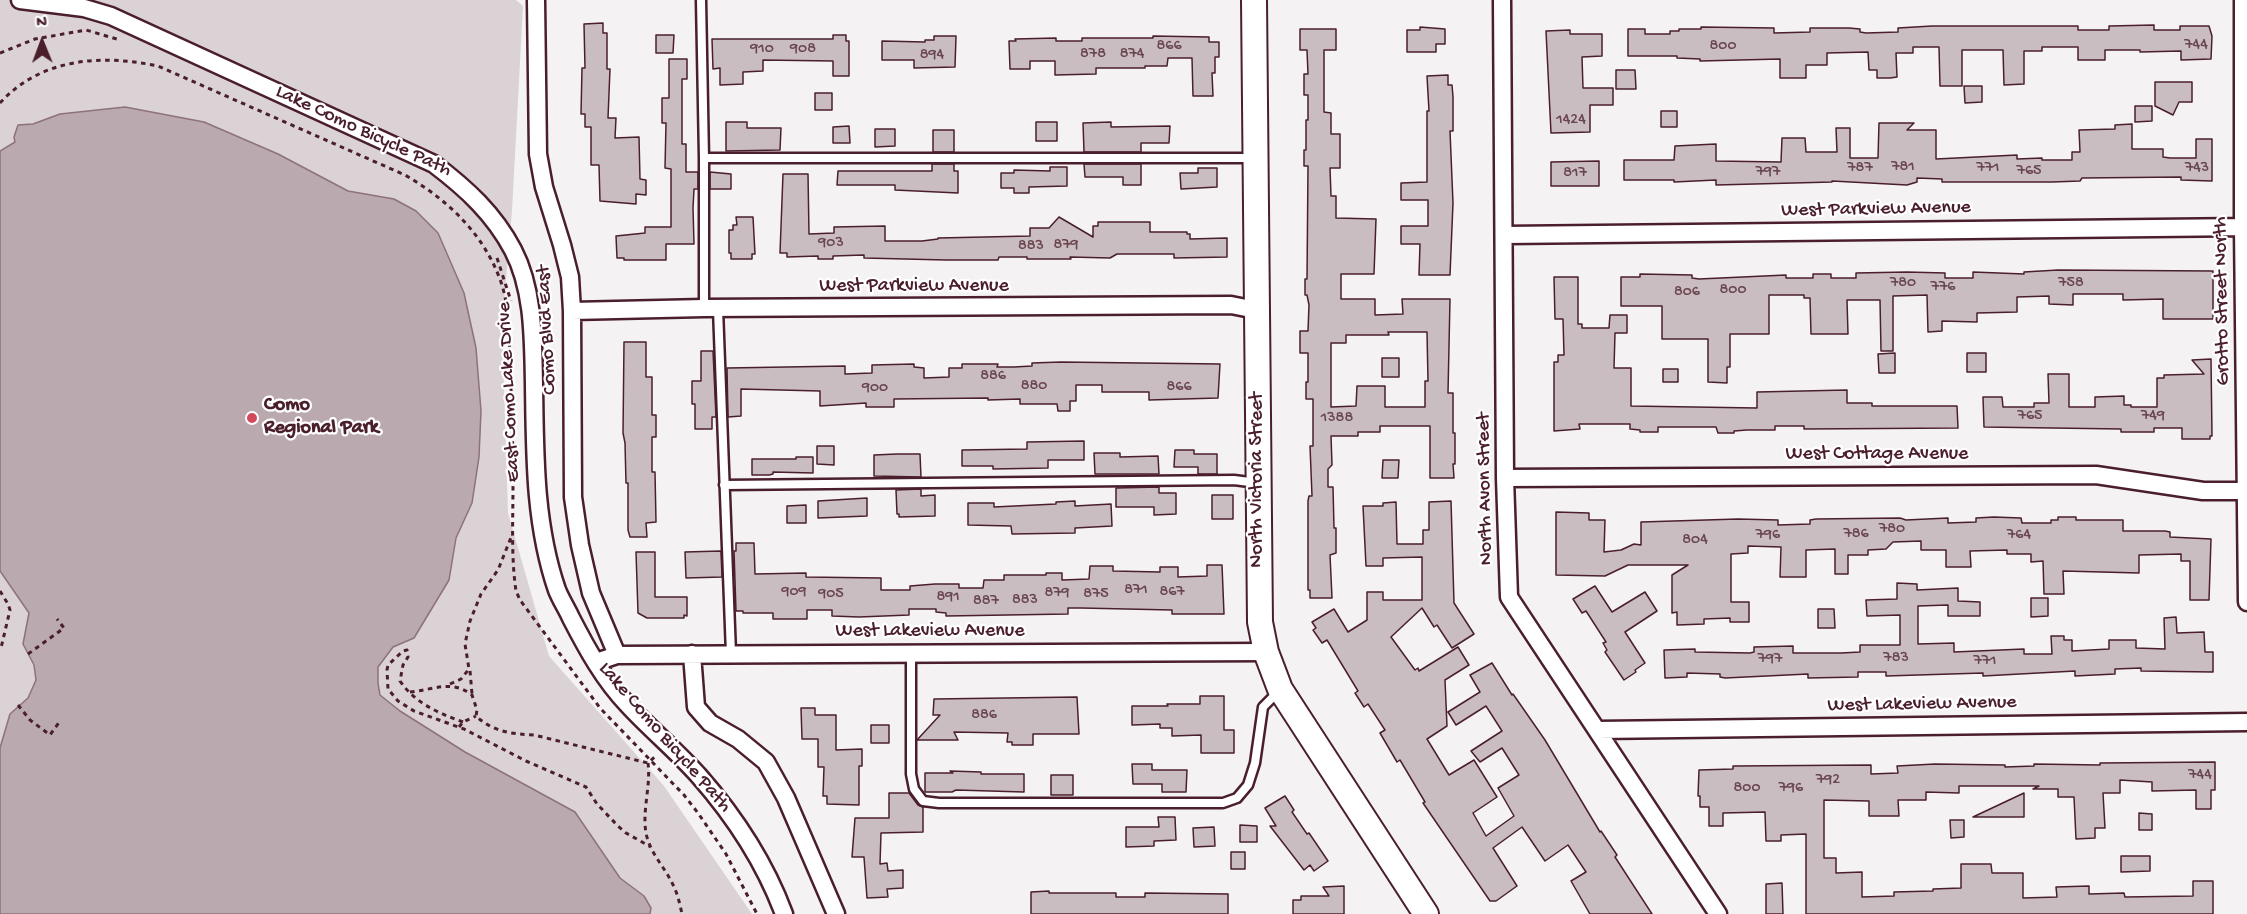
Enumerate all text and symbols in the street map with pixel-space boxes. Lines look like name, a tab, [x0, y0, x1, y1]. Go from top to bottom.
north arrow	[12, 12, 72, 72]
text: N	[36, 14, 47, 33]
house number: 744	[2184, 36, 2208, 56]
house number: 866	[1157, 37, 1181, 57]
house number: 800	[1710, 37, 1736, 57]
house number: 910	[750, 40, 774, 60]
house number: 908	[790, 40, 816, 60]
house number: 878	[1080, 45, 1106, 65]
house number: 874	[1120, 45, 1144, 65]
house number: 894	[920, 46, 944, 66]
street label: Lake Como Bicycle Path	[271, 81, 455, 183]
house number: 1424	[1556, 111, 1586, 131]
house number: 781	[1891, 158, 1915, 178]
house number: 787	[1847, 159, 1873, 179]
house number: 771	[1976, 159, 2000, 179]
house number: 743	[2185, 159, 2209, 179]
house number: 765	[2017, 162, 2041, 182]
house number: 797	[1756, 163, 1780, 183]
house number: 817	[1563, 164, 1587, 184]
street label: West Parkview Avenue	[1781, 196, 1971, 224]
street label: Grotto Street North	[2210, 216, 2236, 386]
house number: 903	[818, 234, 844, 254]
house number: 879	[1053, 236, 1079, 256]
house number: 883	[1018, 237, 1044, 257]
street label: Como Blvd East	[533, 265, 563, 395]
house number: 780	[1890, 274, 1916, 294]
house number: 758	[2058, 274, 2084, 294]
street label: West Parkview Avenue	[819, 275, 1009, 299]
house number: 776	[1931, 278, 1955, 298]
house number: 800	[1720, 281, 1746, 301]
house number: 806	[1674, 283, 1700, 303]
street label: East Como Lake Drive	[493, 301, 527, 483]
house number: 886	[980, 367, 1006, 387]
house number: 880	[1021, 377, 1047, 397]
house number: 866	[1167, 378, 1191, 398]
house number: 900	[862, 379, 888, 399]
street label: North Victoria Street	[1246, 392, 1270, 568]
place label: Como Regional Park	[264, 394, 379, 441]
house number: 765	[2018, 407, 2042, 427]
house number: 749	[2141, 407, 2165, 427]
house number: 1388	[1321, 409, 1353, 429]
marker: Como Regional Park	[245, 411, 259, 425]
street label: North Avon Street	[1473, 412, 1499, 566]
street label: West Cottage Avenue	[1786, 443, 1968, 467]
house number: 780	[1879, 520, 1905, 540]
house number: 786	[1843, 525, 1869, 545]
house number: 796	[1756, 526, 1780, 546]
house number: 764	[2007, 526, 2031, 546]
house number: 804	[1682, 531, 1708, 551]
house number: 871	[1124, 581, 1148, 601]
house number: 909	[781, 583, 807, 603]
house number: 867	[1159, 583, 1185, 603]
house number: 879	[1044, 584, 1070, 604]
house number: 905	[818, 585, 844, 605]
house number: 875	[1083, 585, 1109, 605]
house number: 891	[936, 588, 960, 608]
house number: 883	[1012, 591, 1038, 611]
house number: 887	[973, 592, 999, 612]
street label: West Lakeview Avenue	[835, 620, 1025, 644]
house number: 783	[1883, 649, 1909, 669]
house number: 797	[1758, 650, 1782, 670]
house number: 771	[1973, 652, 1997, 672]
street label: Lake Como Bicycle Path	[592, 658, 736, 818]
street label: West Lakeview Avenue	[1827, 691, 2017, 719]
house number: 886	[971, 706, 997, 726]
house number: 744	[2188, 766, 2212, 786]
house number: 792	[1816, 771, 1840, 791]
house number: 800	[1734, 779, 1760, 799]
house number: 796	[1779, 779, 1803, 799]

